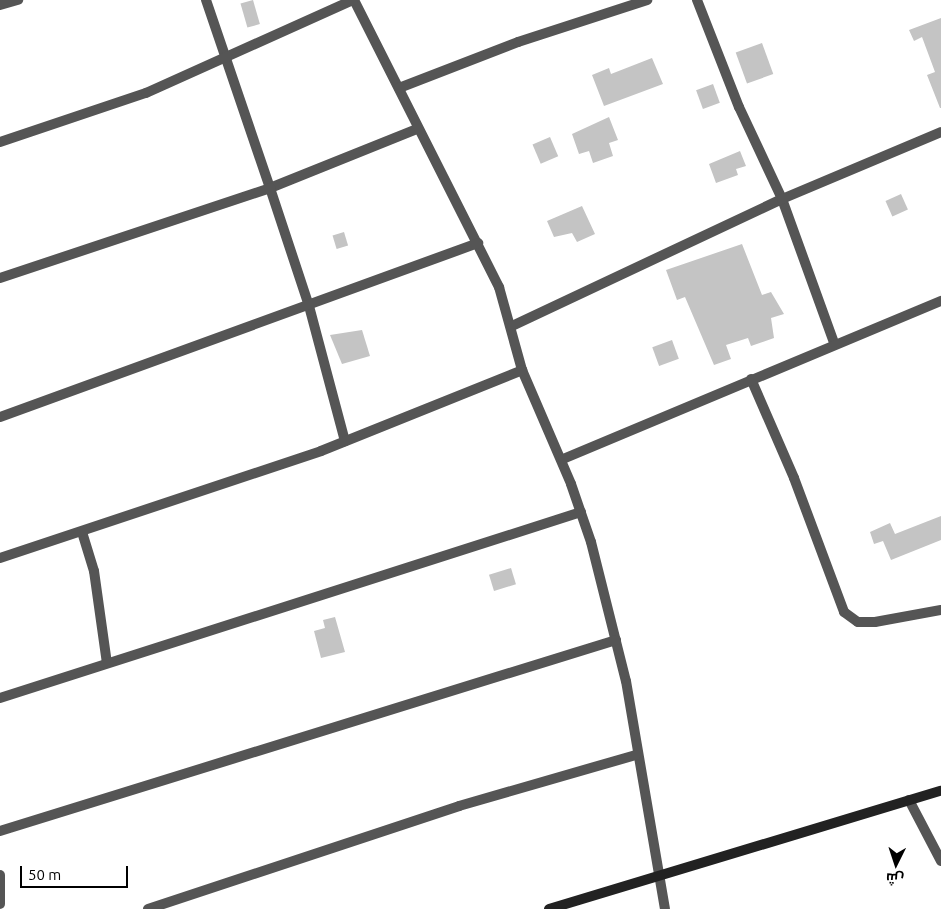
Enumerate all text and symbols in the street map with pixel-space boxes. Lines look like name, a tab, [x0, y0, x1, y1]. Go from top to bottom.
north arrow	[871, 839, 921, 889]
scale bar	[22, 856, 130, 888]
text: 50 m	[28, 866, 61, 883]
text: ش	[885, 870, 904, 888]

